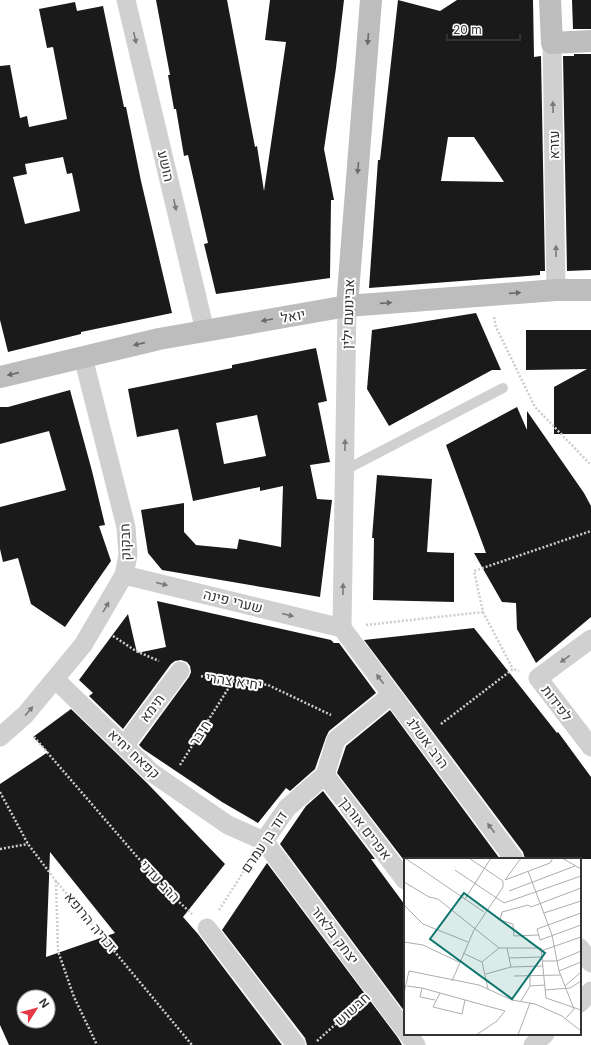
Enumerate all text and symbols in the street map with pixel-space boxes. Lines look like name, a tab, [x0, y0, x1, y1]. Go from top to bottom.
scale bar	[447, 16, 520, 42]
text: 20 m	[453, 22, 482, 37]
one-way arrow	[133, 32, 139, 44]
one-way arrow	[365, 33, 372, 45]
one-way arrow	[550, 100, 556, 113]
street label: עזרא	[545, 130, 562, 160]
street label: הושע	[155, 149, 178, 183]
one-way arrow	[354, 162, 361, 174]
one-way arrow	[173, 199, 179, 211]
one-way arrow	[552, 245, 559, 257]
street label: אבינועם ילין	[338, 279, 357, 349]
one-way arrow	[509, 290, 521, 297]
one-way arrow	[380, 300, 392, 307]
street label: יואל	[279, 305, 306, 326]
one-way arrow	[261, 318, 273, 324]
one-way arrow	[133, 341, 145, 347]
one-way arrow	[6, 371, 19, 377]
one-way arrow	[342, 438, 348, 451]
street label: חבקוק	[115, 523, 134, 561]
one-way arrow	[156, 581, 168, 587]
one-way arrow	[340, 582, 346, 595]
street label: שערי פינה	[202, 585, 265, 616]
one-way arrow	[102, 601, 109, 613]
one-way arrow	[283, 612, 295, 618]
one-way arrow	[559, 655, 570, 663]
street label: יחיא צהרי	[205, 668, 263, 693]
one-way arrow	[375, 673, 384, 684]
street label: לפידות	[538, 681, 576, 724]
street label: תימא	[136, 690, 168, 725]
one-way arrow	[24, 705, 33, 716]
street label: הרב אשלג	[404, 714, 453, 771]
street label: חיבר	[185, 717, 214, 749]
street label: קפאח יחיא	[105, 725, 164, 782]
street label: אפרים אורבך	[335, 793, 395, 863]
street label: דוד בן עמרם	[237, 808, 290, 876]
one-way arrow	[486, 822, 495, 833]
street label: הרב עדני	[137, 856, 184, 905]
inset map	[404, 858, 581, 1035]
street label: זכריה הרופא	[61, 888, 121, 955]
street label: יצחק בלאזר	[308, 902, 363, 967]
street label: חבשוש	[330, 988, 373, 1029]
north arrow	[16, 989, 56, 1029]
text: N	[36, 996, 52, 1011]

